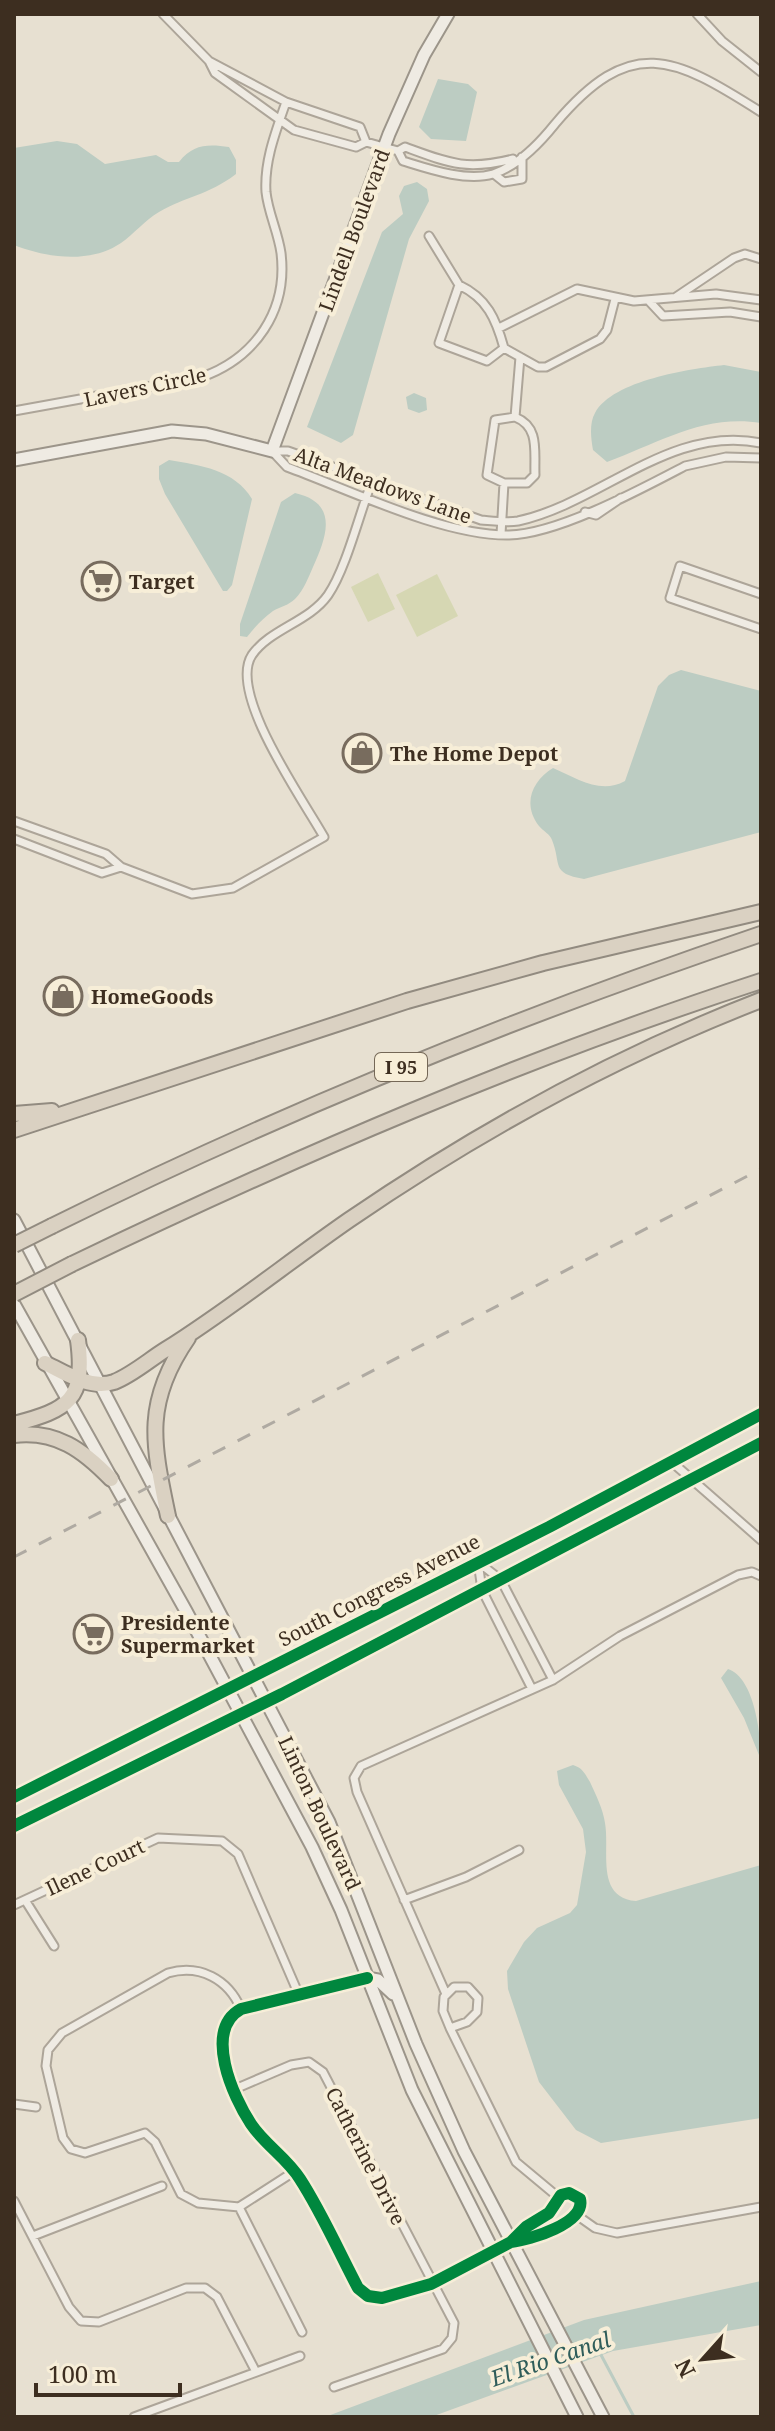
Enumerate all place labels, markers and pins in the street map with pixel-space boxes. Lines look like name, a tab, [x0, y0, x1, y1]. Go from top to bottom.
supermarket icon: Target	[80, 560, 122, 602]
place label: Target	[129, 568, 195, 595]
shop icon: The Home Depot	[341, 732, 383, 774]
place label: The Home Depot	[390, 740, 558, 767]
shop icon: HomeGoods	[42, 975, 84, 1017]
place label: HomeGoods	[91, 983, 213, 1010]
place label: Presidente Supermarket	[121, 1609, 255, 1659]
supermarket icon: Presidente Supermarket	[72, 1613, 114, 1655]

